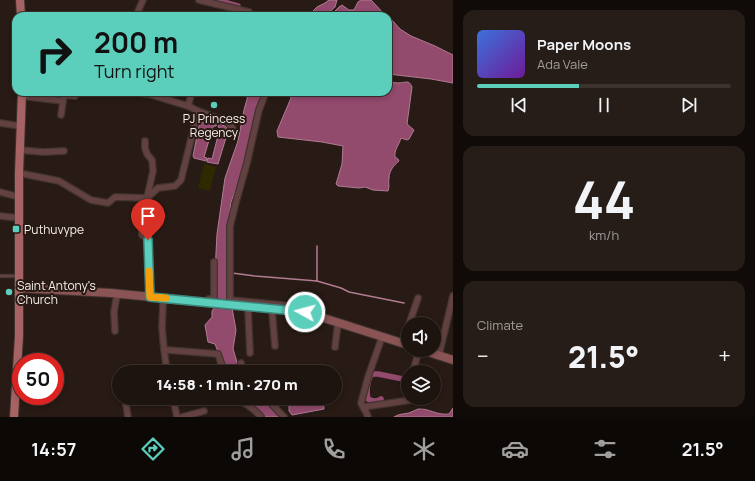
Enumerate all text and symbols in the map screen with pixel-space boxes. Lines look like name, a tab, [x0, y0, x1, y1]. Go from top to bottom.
text: 200 m	[94, 23, 178, 61]
icon: right	[28, 28, 80, 80]
text: Paper Moons	[537, 34, 631, 55]
text: Ada Vale	[537, 55, 588, 73]
text: Turn right	[94, 59, 175, 83]
icon: previous	[508, 94, 530, 116]
icon: pause	[593, 94, 615, 116]
icon: next	[678, 94, 700, 116]
marker: PJ Princess Regency	[209, 100, 219, 110]
place label: PJ Princess Regency	[183, 110, 245, 141]
text: 44	[573, 164, 635, 235]
pin	[131, 199, 165, 240]
icon: arrive	[137, 205, 159, 227]
place label: Puthuvype	[24, 221, 84, 238]
marker: Puthuvype	[11, 224, 21, 234]
text: km/h	[589, 226, 619, 244]
place label: Saint Antony's Church	[17, 277, 96, 308]
marker: Saint Antony's Church	[4, 287, 14, 297]
position arrow	[284, 291, 326, 333]
text: Climate	[477, 316, 523, 334]
map controls	[401, 317, 441, 405]
button: sound	[401, 317, 441, 357]
text: 21.5°	[568, 336, 639, 377]
text: −	[477, 341, 489, 371]
text: +	[718, 341, 731, 371]
speed limit sign: 50	[12, 353, 64, 405]
button: layers	[401, 365, 441, 405]
text: 14:58 · 1 min · 270 m	[156, 374, 298, 395]
icon: directions	[139, 435, 167, 463]
icon: music	[229, 435, 257, 463]
icon: phone	[320, 435, 348, 463]
icon: climate	[410, 435, 438, 463]
icon: car	[501, 435, 529, 463]
icon: filters	[591, 435, 619, 463]
text: 14:57	[31, 437, 76, 461]
text: 21.5°	[682, 437, 724, 461]

